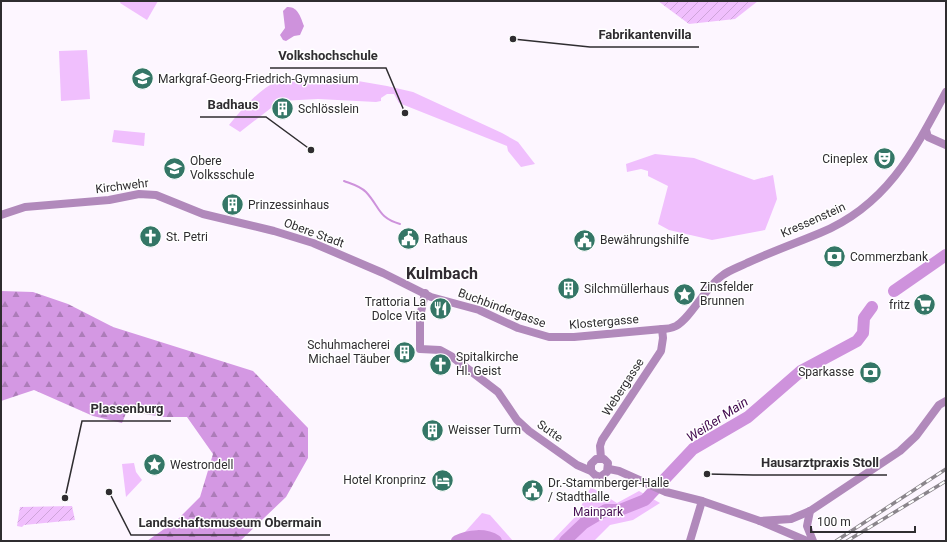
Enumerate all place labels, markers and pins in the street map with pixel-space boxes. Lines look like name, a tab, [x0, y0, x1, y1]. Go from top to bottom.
callout: Fabrikantenvilla	[590, 22, 699, 47]
callout: Volkshochschule	[270, 43, 386, 68]
school or university icon: Markgraf-Georg-Friedrich-Gymnasium	[130, 66, 156, 92]
place label: Markgraf-Georg-Friedrich-Gymnasium	[158, 72, 359, 86]
callout: Badhaus	[200, 92, 266, 117]
building icon: Schlösslein	[270, 96, 296, 122]
place label: Schlösslein	[298, 102, 359, 116]
theatre icon: Cineplex	[871, 146, 897, 172]
place label: Cineplex	[822, 152, 868, 166]
place label: Obere Volksschule	[190, 154, 254, 182]
school or university icon: Obere Volksschule	[162, 155, 188, 181]
building icon: Prinzessinhaus	[220, 192, 246, 218]
place label: Prinzessinhaus	[248, 198, 329, 212]
church icon: St. Petri	[138, 224, 164, 250]
public building icon: Rathaus	[396, 226, 422, 252]
public building icon: Bewährungshilfe	[571, 227, 597, 253]
place label: St. Petri	[166, 230, 208, 244]
place label: Rathaus	[424, 232, 468, 246]
place label: Bewährungshilfe	[600, 233, 689, 247]
bank icon: Commerzbank	[822, 244, 848, 270]
place label: Commerzbank	[850, 250, 929, 264]
building icon: Silchmüllerhaus	[555, 276, 581, 302]
place label: Zinsfelder Brunnen	[700, 280, 753, 308]
place icon: Zinsfelder Brunnen	[672, 281, 698, 307]
place label: Silchmüllerhaus	[584, 282, 669, 296]
supermarket icon: fritz	[912, 292, 938, 318]
place label: Trattoria La Dolce Vita	[365, 295, 426, 323]
restaurant icon: Trattoria La Dolce Vita	[428, 296, 454, 322]
place label: fritz	[889, 298, 910, 312]
place label: Schuhmacherei Michael Täuber	[307, 338, 390, 366]
building icon: Schuhmacherei Michael Täuber	[392, 339, 418, 365]
place label: Spitalkirche Hl. Geist	[456, 350, 518, 378]
church icon: Spitalkirche Hl. Geist	[427, 351, 453, 377]
bank icon: Sparkasse	[857, 359, 883, 385]
place label: Sparkasse	[798, 365, 854, 379]
callout: Plassenburg	[82, 396, 171, 421]
building icon: Weisser Turm	[420, 417, 446, 443]
place label: Weisser Turm	[448, 423, 521, 437]
callout: Hausarztpraxis Stoll	[753, 450, 887, 475]
place icon: Westrondell	[142, 452, 168, 478]
place label: Westrondell	[170, 458, 233, 472]
hotel icon: Hotel Kronprinz	[429, 467, 455, 493]
place label: Hotel Kronprinz	[343, 473, 426, 487]
place label: Dr.-Stammberger-Halle / Stadthalle	[548, 476, 669, 504]
public building icon: Dr.-Stammberger-Halle / Stadthalle	[520, 477, 546, 503]
callout: Landschaftsmuseum Obermain	[131, 510, 330, 535]

